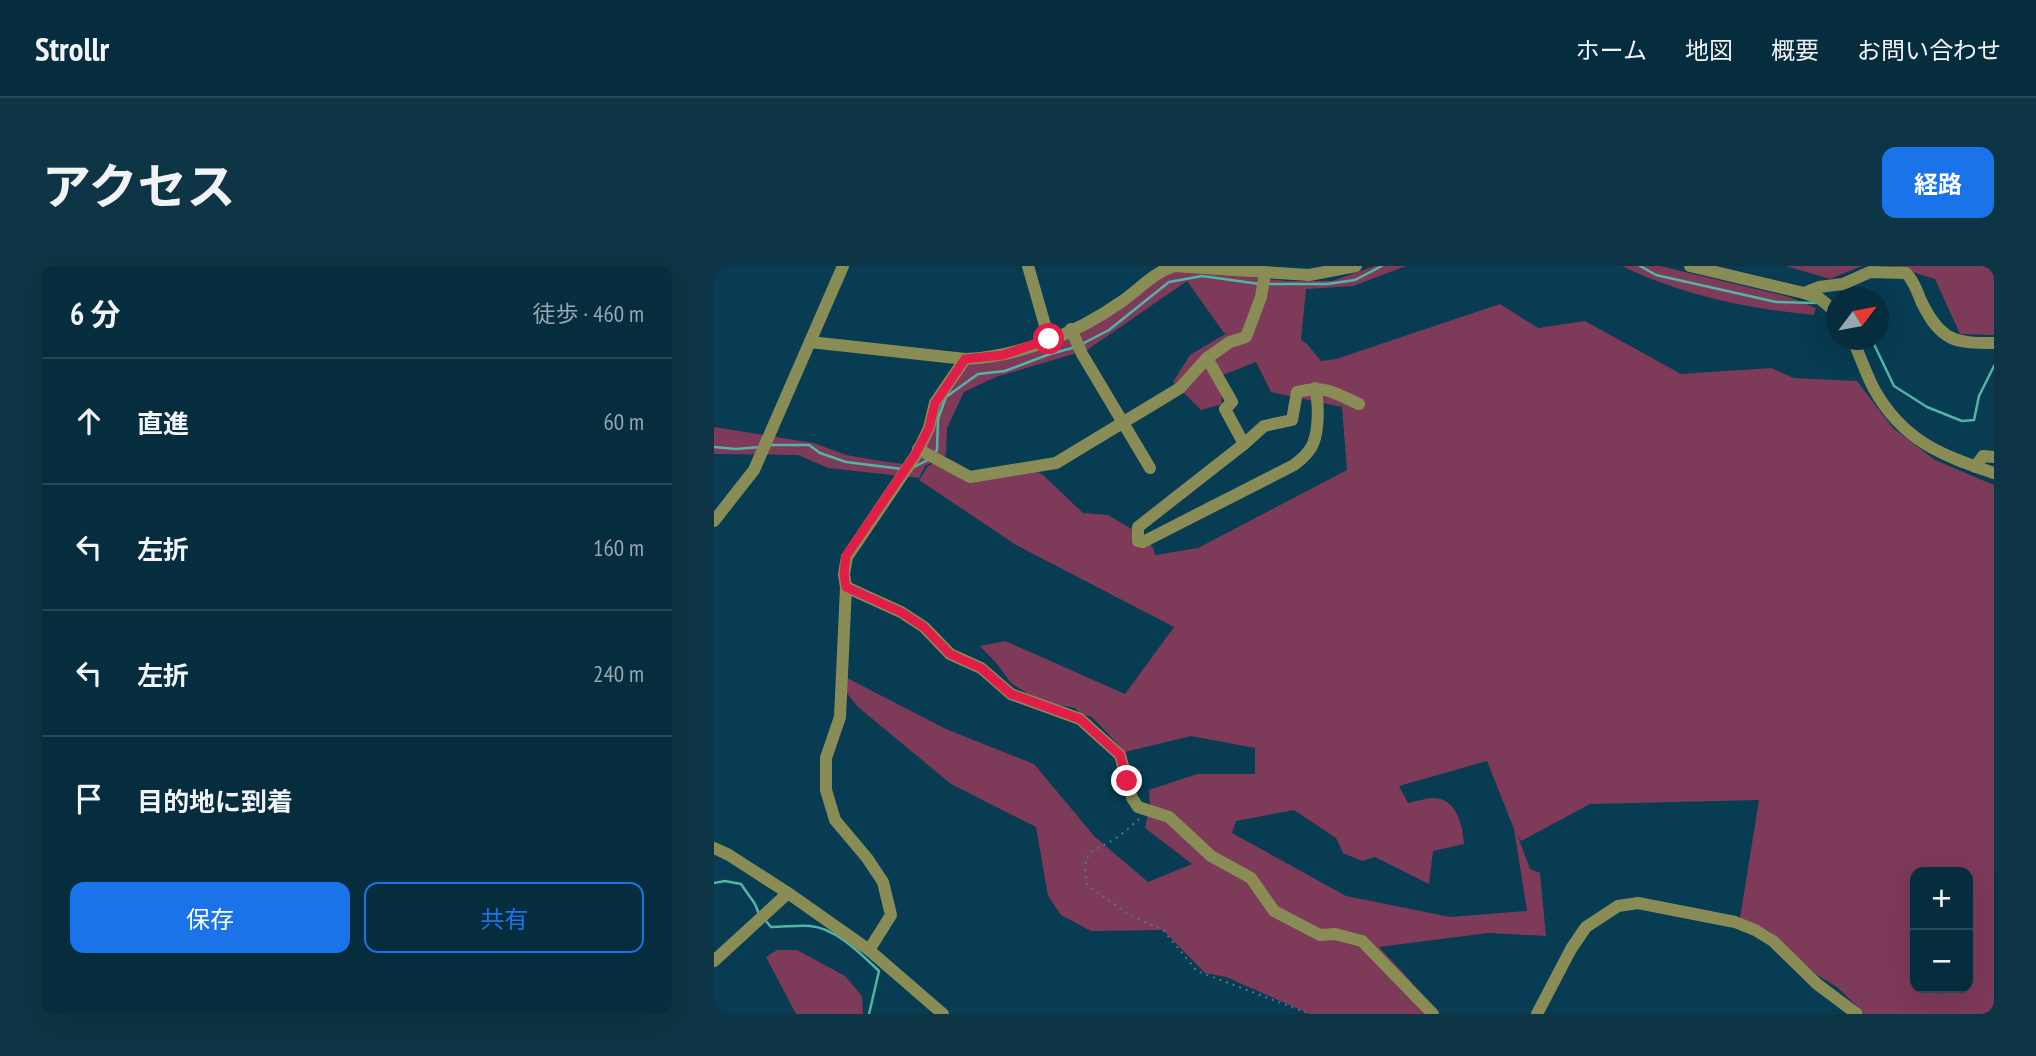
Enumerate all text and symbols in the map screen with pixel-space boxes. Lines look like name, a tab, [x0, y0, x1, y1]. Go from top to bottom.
text: Strollr	[35, 27, 109, 70]
text: ホーム	[1576, 35, 1647, 66]
text: 地図	[1685, 35, 1733, 66]
text: 概要	[1771, 35, 1819, 66]
text: お問い合わせ	[1857, 35, 2001, 66]
button: 経路	[1882, 147, 1994, 218]
text: アクセス	[42, 154, 236, 218]
north arrow	[1826, 287, 1889, 350]
text: 6 分	[70, 294, 121, 333]
text: 徒歩 · 460 m	[532, 299, 644, 328]
route start	[1033, 323, 1064, 354]
icon: ahead	[70, 402, 108, 440]
text: 直進	[137, 407, 189, 440]
text: 60 m	[603, 407, 644, 436]
icon: left	[70, 528, 108, 566]
text: 左折	[137, 533, 189, 566]
text: 160 m	[593, 533, 644, 562]
icon: left	[70, 654, 108, 692]
text: 左折	[137, 659, 189, 692]
text: 240 m	[593, 659, 644, 688]
route end	[1111, 765, 1142, 796]
icon: arrive	[70, 780, 108, 818]
text: 目的地に到着	[137, 785, 293, 818]
map controls	[1910, 867, 1973, 993]
button: +	[1910, 867, 1973, 930]
button: 保存	[70, 882, 350, 953]
button: 共有	[364, 882, 644, 953]
button: −	[1910, 930, 1973, 993]

